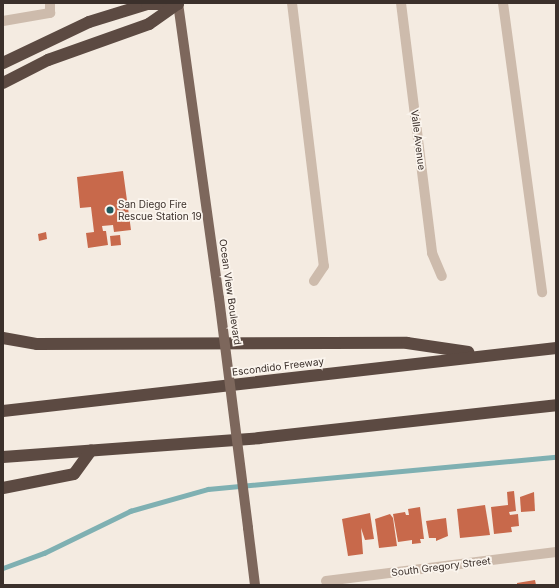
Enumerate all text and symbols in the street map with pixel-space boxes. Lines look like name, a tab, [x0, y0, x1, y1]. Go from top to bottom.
street label: Valle Avenue	[408, 109, 428, 171]
place label: San Diego Fire Rescue Station 19	[118, 198, 202, 222]
marker: San Diego Fire Rescue Station 19	[105, 205, 115, 215]
street label: Ocean View Boulevard	[217, 238, 243, 346]
street label: Escondido Freeway	[231, 355, 325, 379]
street label: South Gregory Street	[391, 555, 491, 579]

